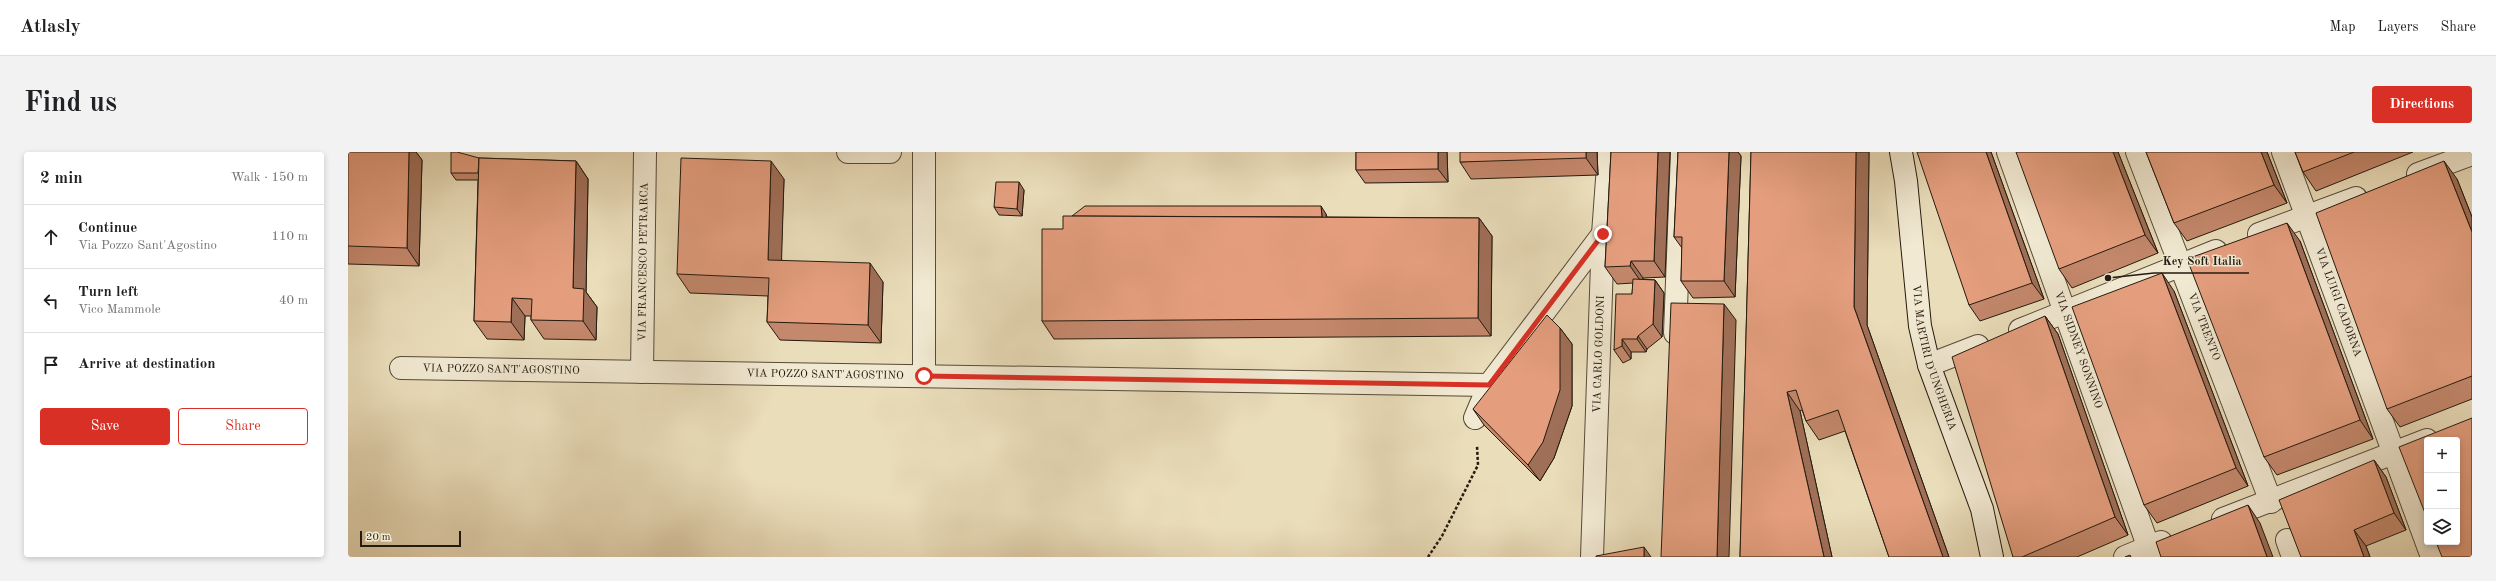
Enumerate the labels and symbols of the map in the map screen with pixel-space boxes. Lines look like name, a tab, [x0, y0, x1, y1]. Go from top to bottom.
street label: VIA FRANCESCO PETRARCA	[637, 182, 650, 342]
route end	[1594, 225, 1612, 243]
street label: VIA LUIGI CADORNA	[2313, 246, 2364, 359]
callout: Key Soft Italia	[2154, 249, 2249, 273]
text: Key Soft Italia	[2162, 256, 2242, 268]
street label: VIA MARTIRI D'UNGHERIA	[1911, 284, 1958, 432]
street label: VIA SIDNEY SONNINO	[2053, 290, 2104, 410]
street label: VIA TRENTO	[2186, 291, 2222, 362]
street label: VIA CARLO GOLDONI	[1591, 295, 1606, 413]
street label: VIA POZZO SANT'AGOSTINO	[422, 363, 580, 376]
route start	[915, 367, 933, 385]
street label: VIA POZZO SANT'AGOSTINO	[746, 368, 904, 381]
scale bar	[360, 529, 461, 548]

